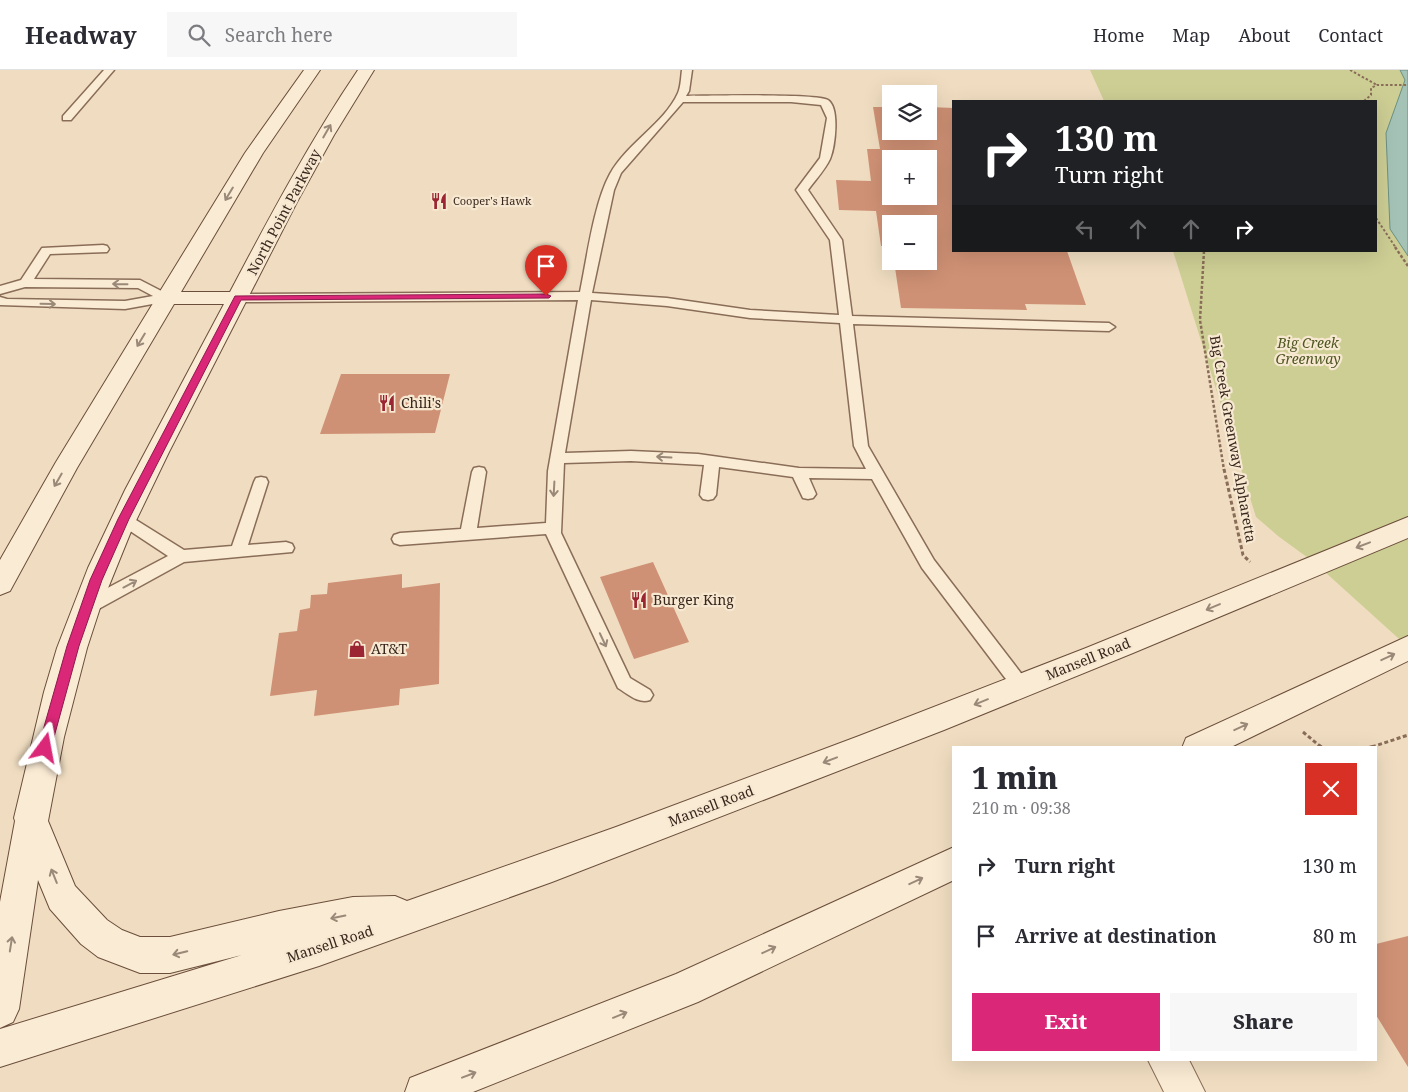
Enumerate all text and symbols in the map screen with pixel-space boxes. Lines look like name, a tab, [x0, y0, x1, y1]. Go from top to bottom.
search box	[167, 12, 517, 57]
text: Headway	[25, 18, 137, 51]
icon: search	[185, 21, 213, 49]
text: Search here	[225, 22, 333, 48]
text: Home	[1093, 23, 1144, 47]
text: Map	[1172, 23, 1210, 47]
text: About	[1238, 23, 1290, 47]
text: Contact	[1318, 23, 1383, 47]
map controls	[882, 85, 937, 270]
button: layers	[882, 85, 937, 140]
text: 130 m	[1055, 114, 1158, 161]
icon: right	[972, 120, 1037, 185]
one-way arrow	[323, 124, 332, 139]
street label: North Point Parkway	[242, 145, 325, 278]
button: +	[882, 150, 937, 205]
text: Turn right	[1055, 159, 1164, 189]
one-way arrow	[223, 187, 233, 201]
restaurant icon: Cooper's Hawk	[429, 191, 449, 211]
place label: Cooper's Hawk	[453, 193, 532, 208]
button: −	[882, 215, 937, 270]
icon: left	[1071, 215, 1099, 243]
icon: ahead	[1124, 215, 1152, 243]
icon: ahead	[1177, 215, 1205, 243]
icon: right	[1230, 215, 1258, 243]
pin	[525, 245, 567, 296]
icon: arrive	[532, 252, 560, 280]
one-way arrow	[112, 279, 128, 289]
one-way arrow	[40, 299, 56, 309]
one-way arrow	[135, 333, 145, 347]
park label: Big Creek Greenway	[1275, 333, 1341, 368]
street label: Big Creek Greenway Alpharetta	[1206, 334, 1261, 544]
restaurant icon: Chili's	[377, 393, 397, 413]
place label: Chili's	[401, 393, 441, 412]
one-way arrow	[656, 453, 672, 462]
one-way arrow	[52, 472, 62, 487]
one-way arrow	[550, 480, 559, 496]
one-way arrow	[1355, 541, 1370, 550]
one-way arrow	[122, 578, 137, 588]
restaurant icon: Burger King	[629, 590, 649, 610]
place label: Burger King	[653, 590, 734, 609]
one-way arrow	[1206, 603, 1221, 613]
one-way arrow	[599, 632, 609, 647]
street label: Mansell Road	[1043, 633, 1133, 684]
shop icon: AT&T	[347, 639, 367, 659]
place label: AT&T	[371, 639, 407, 658]
one-way arrow	[1380, 652, 1395, 661]
one-way arrow	[974, 697, 989, 707]
position arrow	[18, 721, 70, 773]
one-way arrow	[1234, 721, 1249, 731]
one-way arrow	[822, 756, 838, 765]
text: 1 min	[972, 757, 1058, 798]
button: close	[1305, 763, 1357, 815]
street label: Mansell Road	[665, 780, 757, 831]
text: 210 m · 09:38	[972, 797, 1071, 819]
icon: right	[972, 852, 1000, 880]
text: Turn right	[1015, 853, 1115, 879]
text: 130 m	[1302, 853, 1357, 879]
one-way arrow	[48, 869, 58, 884]
one-way arrow	[909, 876, 924, 886]
one-way arrow	[331, 912, 347, 922]
street label: Mansell Road	[284, 920, 376, 966]
icon: arrive	[972, 922, 1000, 950]
text: Arrive at destination	[1015, 923, 1217, 949]
text: 80 m	[1313, 923, 1357, 949]
one-way arrow	[6, 936, 16, 952]
one-way arrow	[761, 945, 776, 954]
one-way arrow	[172, 949, 188, 958]
button: Exit	[972, 993, 1160, 1051]
button: Share	[1170, 993, 1357, 1051]
one-way arrow	[612, 1010, 627, 1019]
one-way arrow	[461, 1070, 476, 1079]

